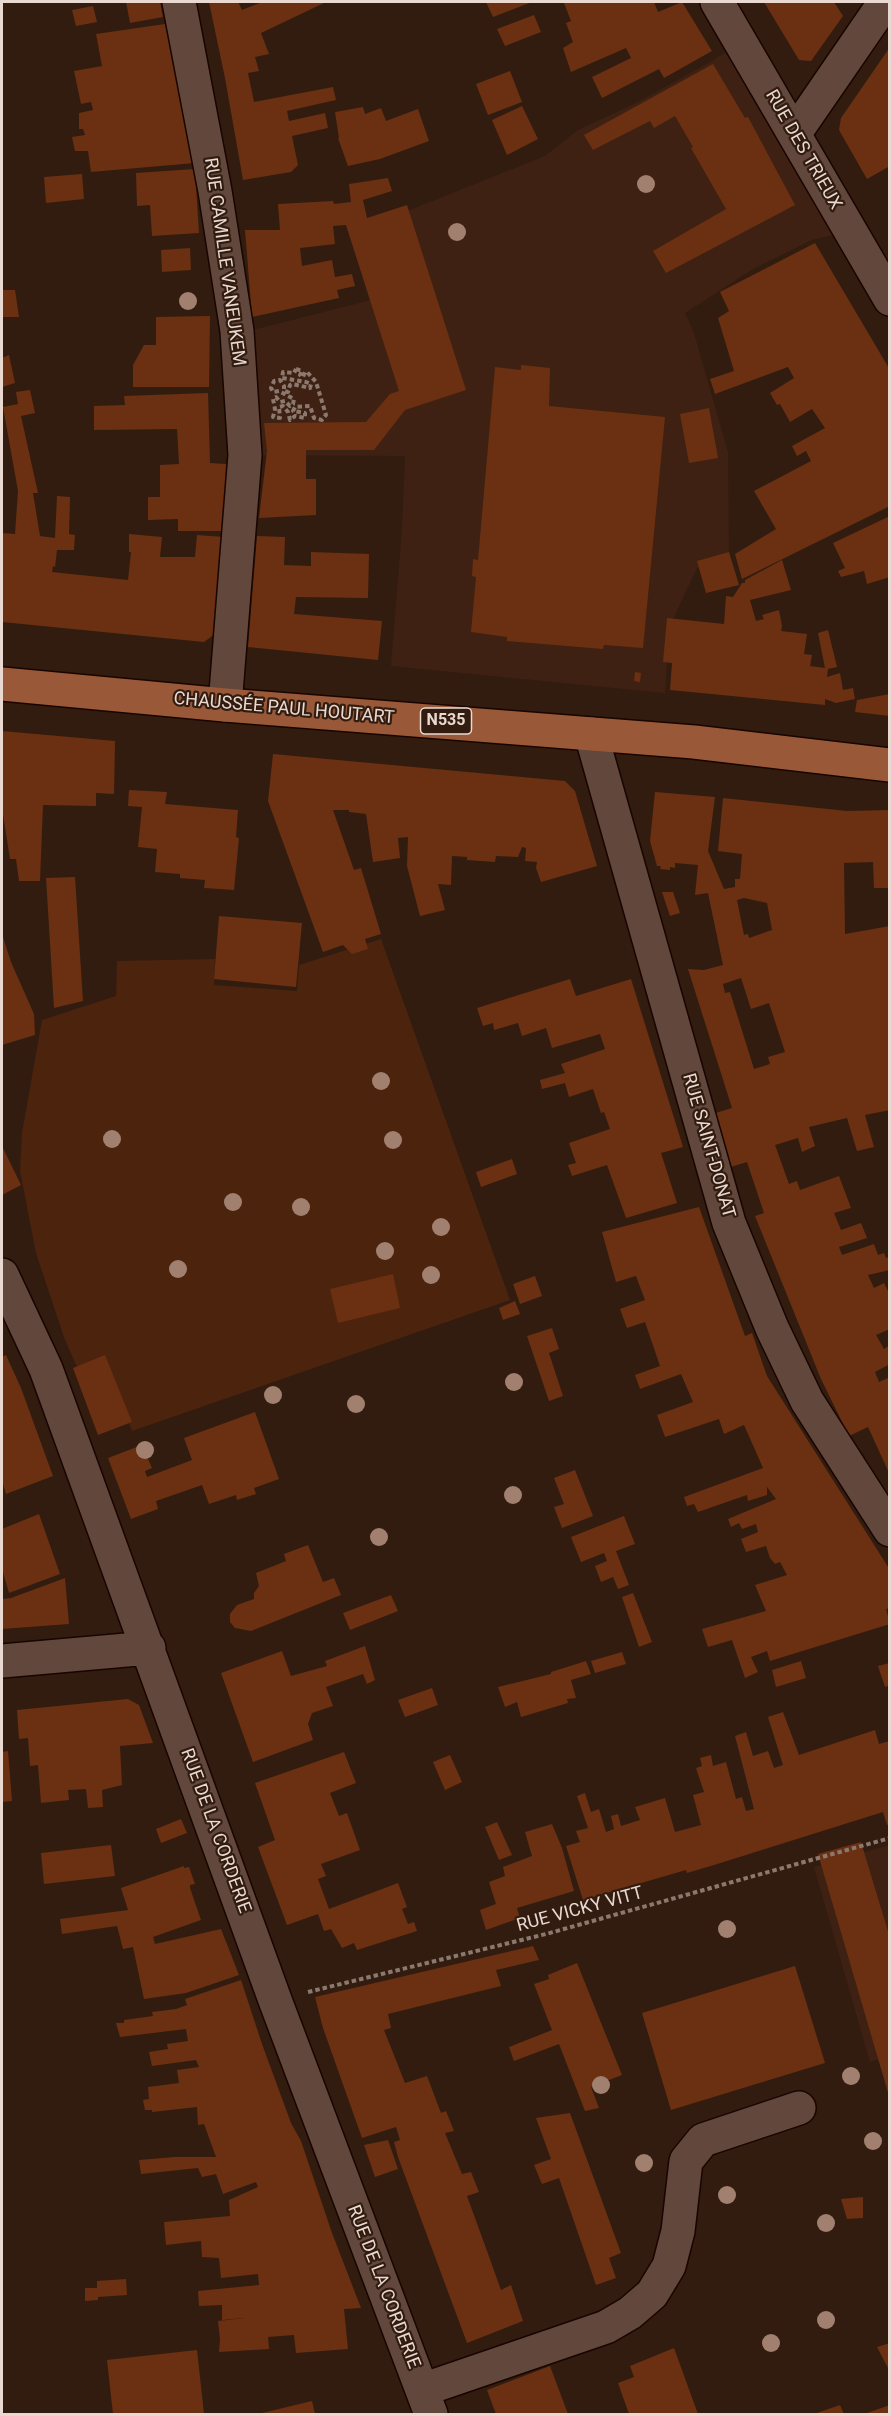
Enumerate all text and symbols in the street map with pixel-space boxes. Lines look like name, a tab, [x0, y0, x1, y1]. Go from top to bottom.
street label: RUE DES TRIEUX	[760, 86, 846, 214]
street label: RUE CAMILLE VANEUKEM	[199, 156, 249, 368]
street label: CHAUSSÉE PAUL HOUTART	[173, 689, 395, 729]
road number: N535	[420, 708, 472, 734]
street label: RUE SAINT-DONAT	[677, 1071, 739, 1221]
street label: RUE DE LA CORDERIE	[175, 1746, 255, 1916]
street label: RUE VICKY VITT	[515, 1883, 645, 1937]
street label: RUE DE LA CORDERIE	[342, 2202, 424, 2372]

